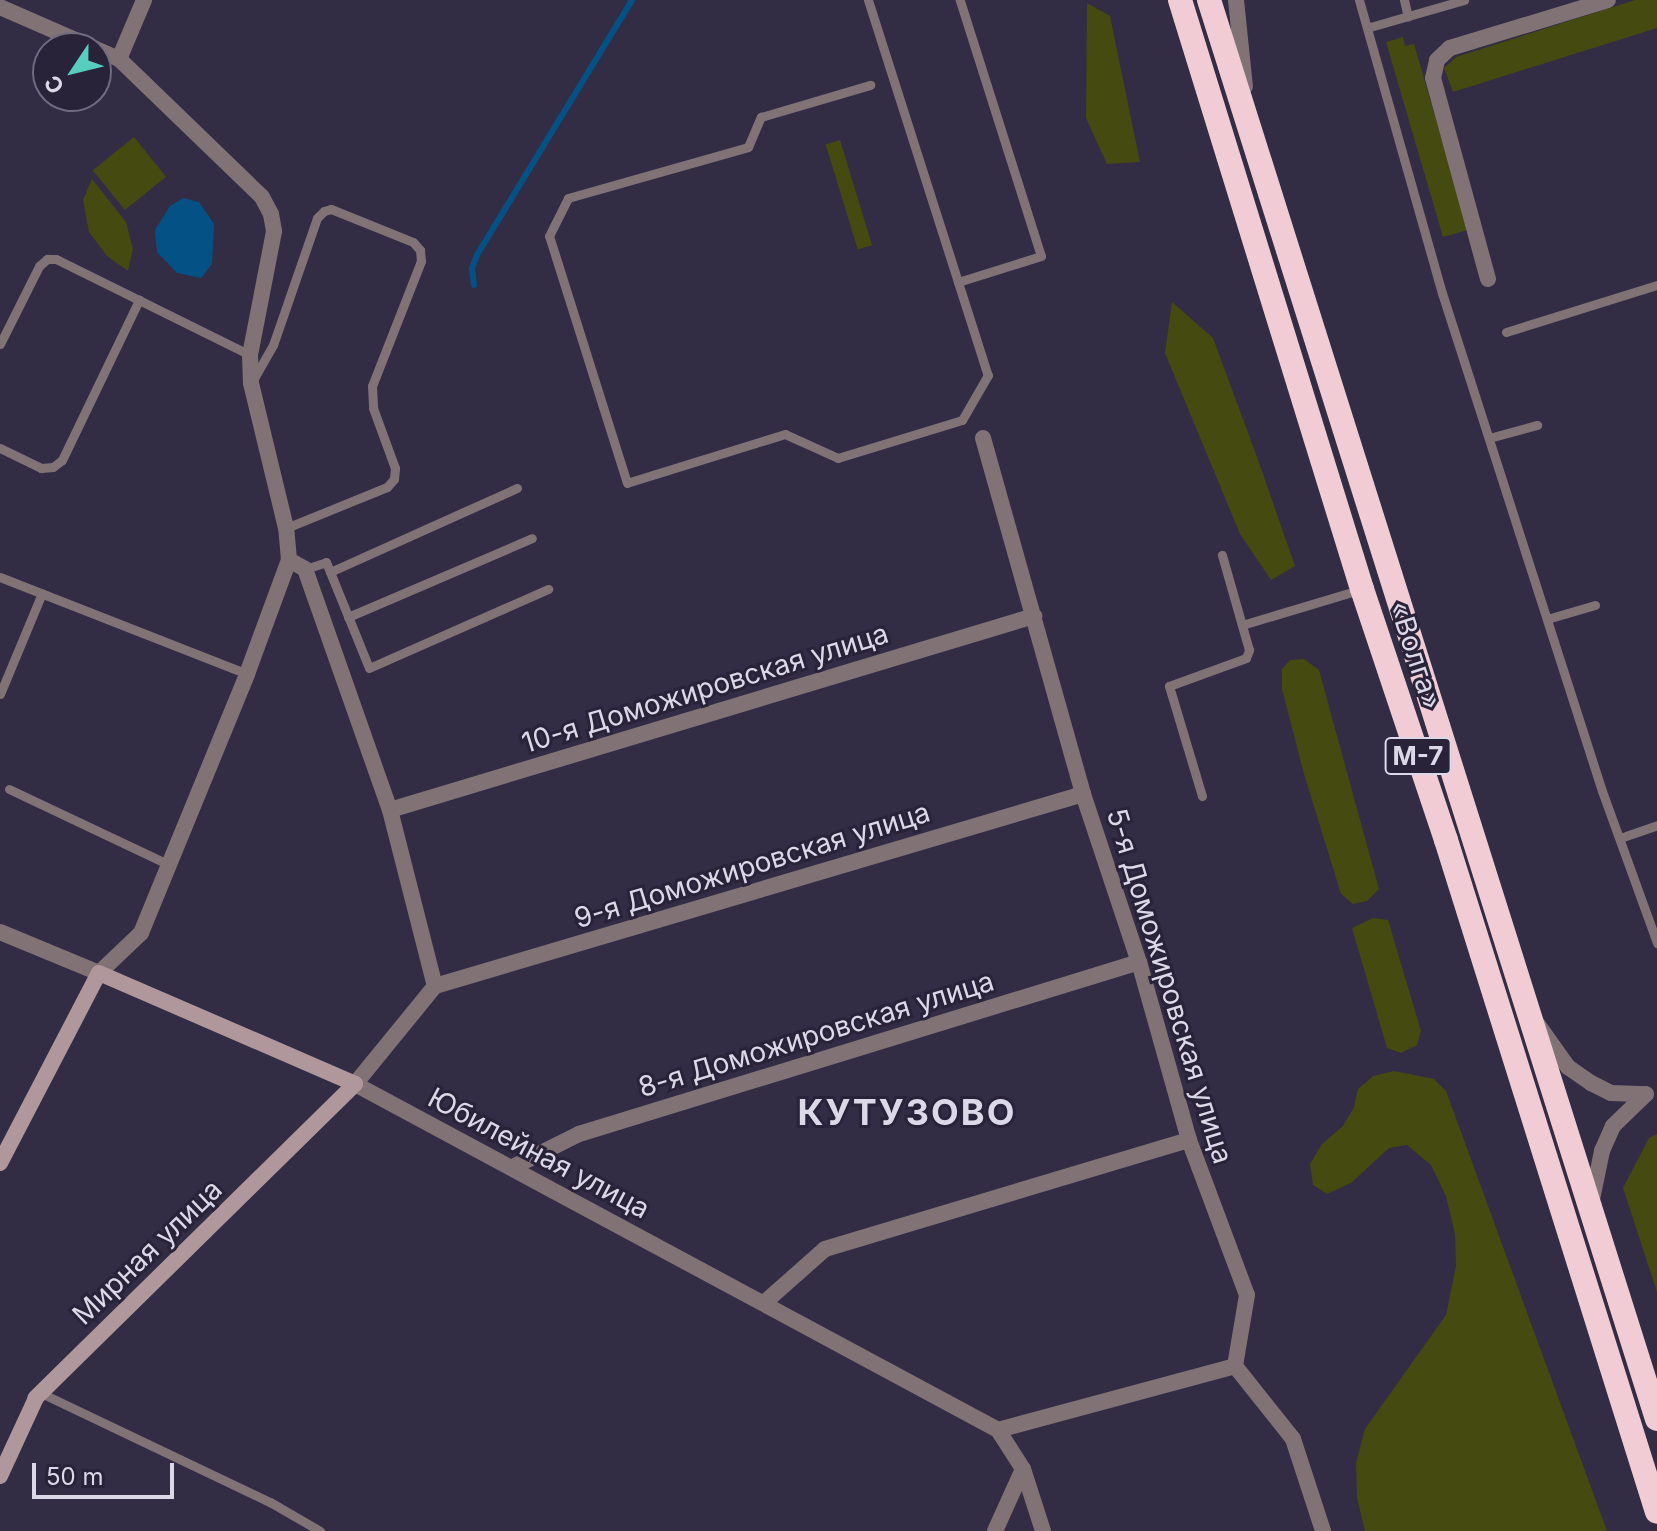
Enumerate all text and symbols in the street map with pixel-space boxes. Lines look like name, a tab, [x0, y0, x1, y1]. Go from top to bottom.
north arrow	[32, 32, 112, 112]
text: С	[39, 70, 69, 99]
street label: «Волга»	[1383, 597, 1449, 713]
street label: 10-я Доможировская улица	[518, 616, 892, 760]
road number: М-7	[1384, 734, 1452, 778]
street label: 9-я Доможировская улица	[570, 795, 934, 935]
street label: 5-я Доможировская улица	[1100, 804, 1240, 1168]
street label: 8-я Доможировская улица	[634, 964, 998, 1104]
street label: Юбилейная улица	[423, 1080, 655, 1226]
district label: КУТУЗОВО	[798, 1091, 1016, 1135]
street label: Мирная улица	[65, 1172, 229, 1332]
scale bar	[36, 1447, 178, 1497]
text: 50 m	[46, 1462, 104, 1491]

